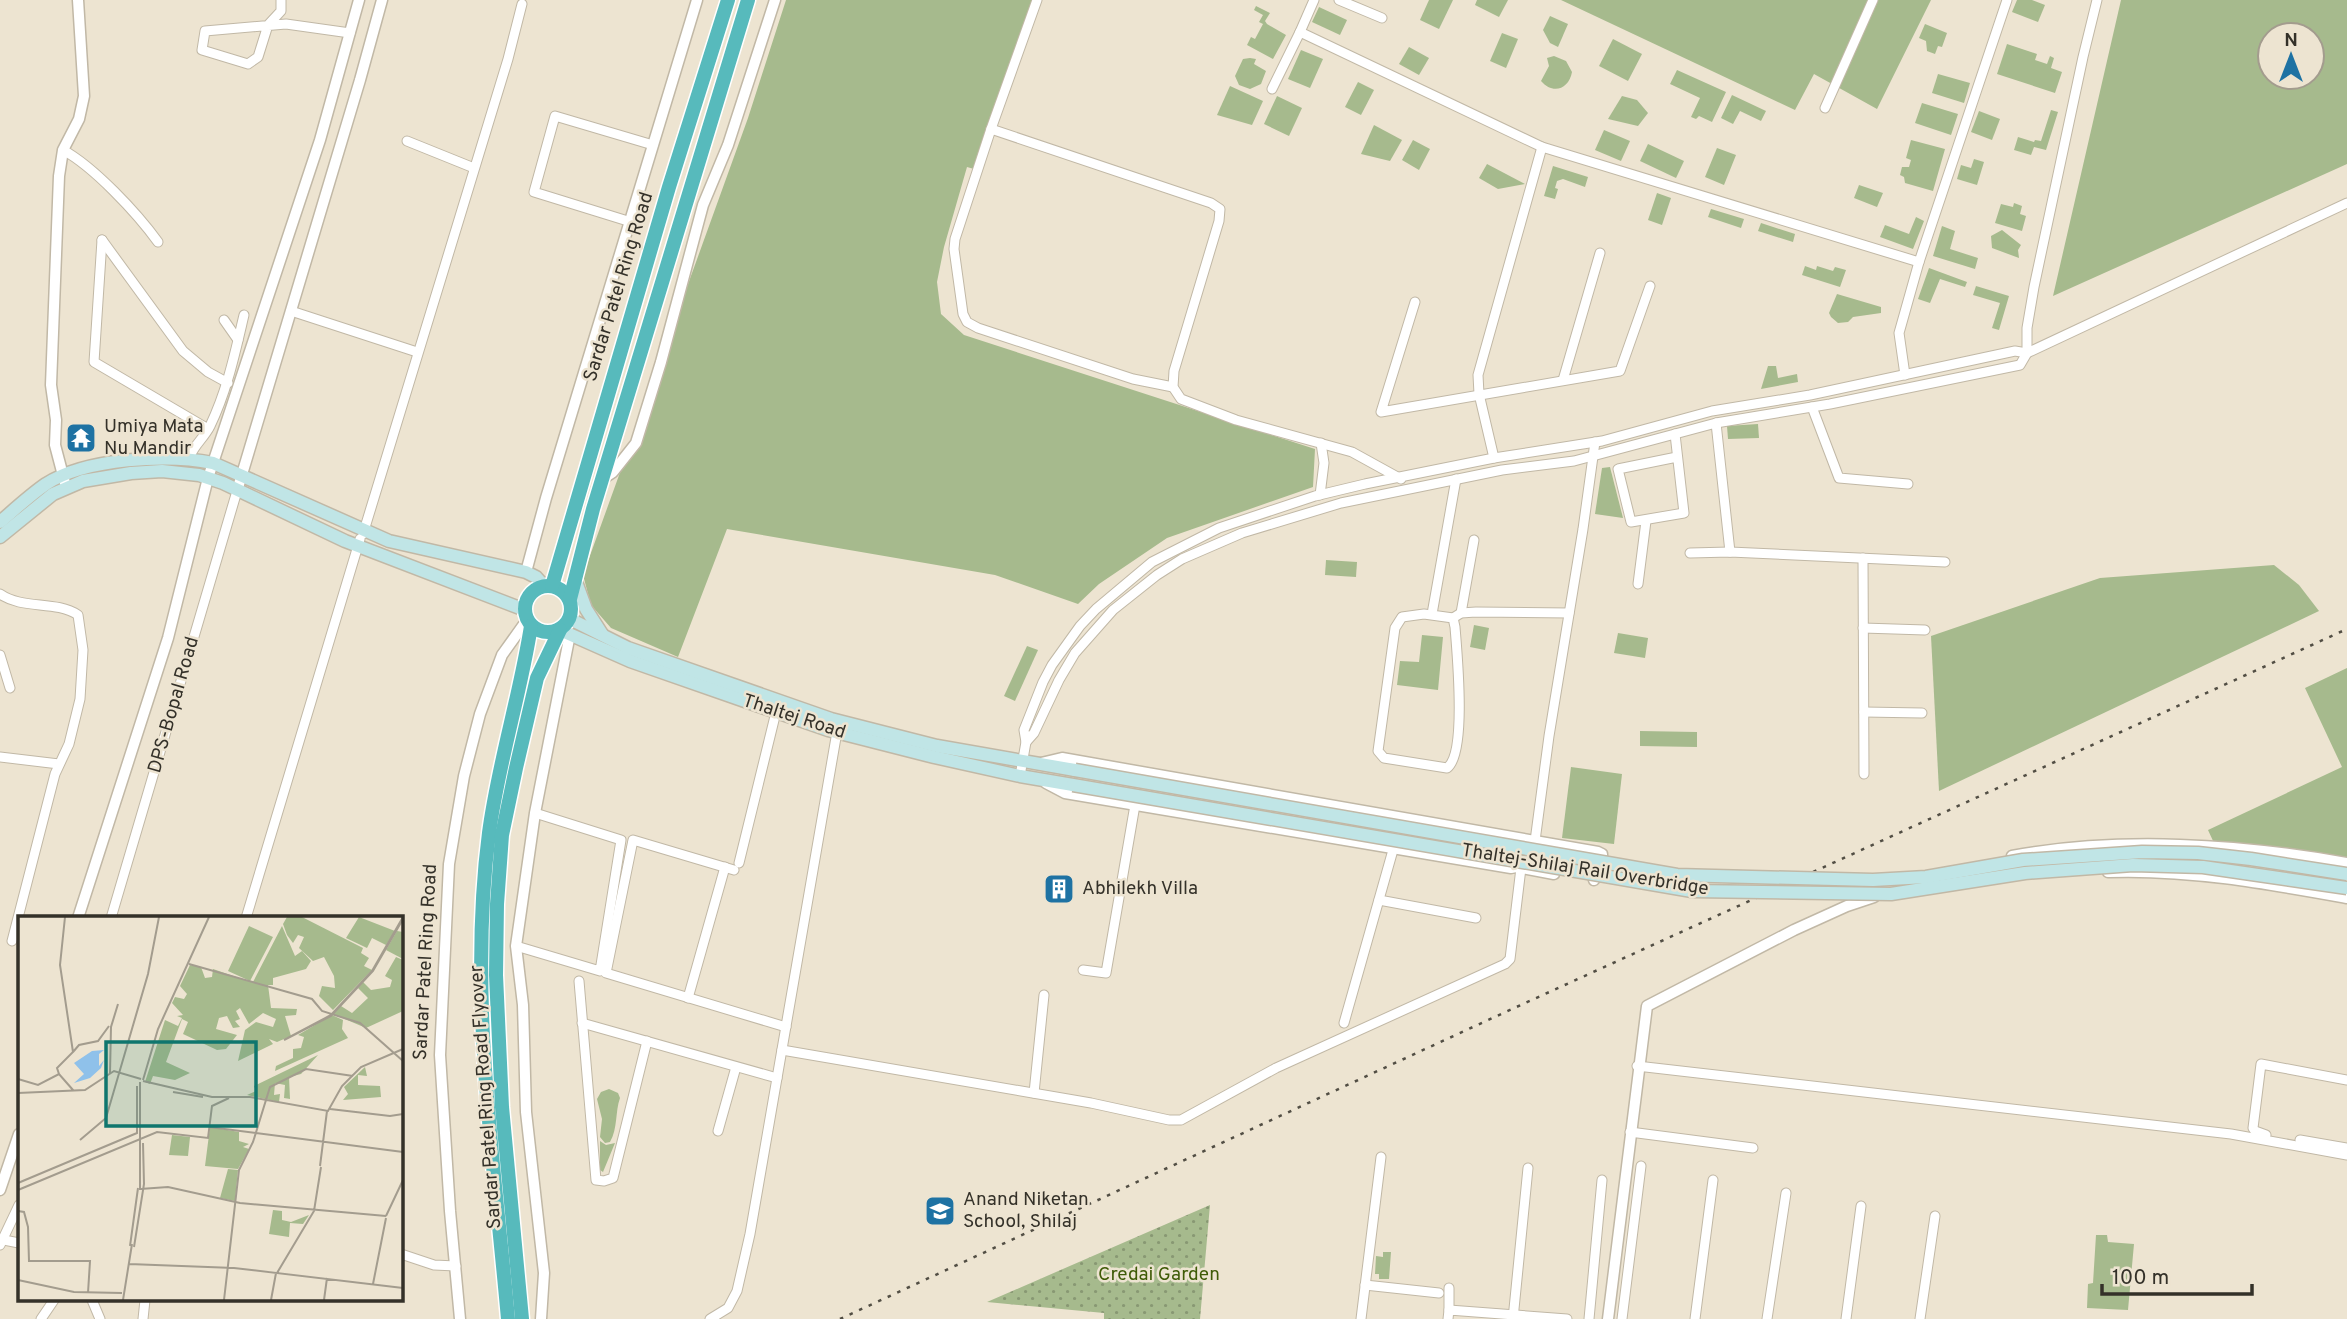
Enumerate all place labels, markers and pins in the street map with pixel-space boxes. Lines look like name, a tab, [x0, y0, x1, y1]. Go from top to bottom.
place label: Umiya Mata Nu Mandir	[104, 415, 204, 461]
temple icon: Umiya Mata Nu Mandir	[64, 421, 98, 455]
building icon: Abhilekh Villa	[1042, 872, 1076, 906]
place label: Abhilekh Villa	[1082, 877, 1198, 901]
place label: Anand Niketan School, Shilaj	[963, 1188, 1089, 1234]
school or university icon: Anand Niketan School, Shilaj	[923, 1194, 957, 1228]

